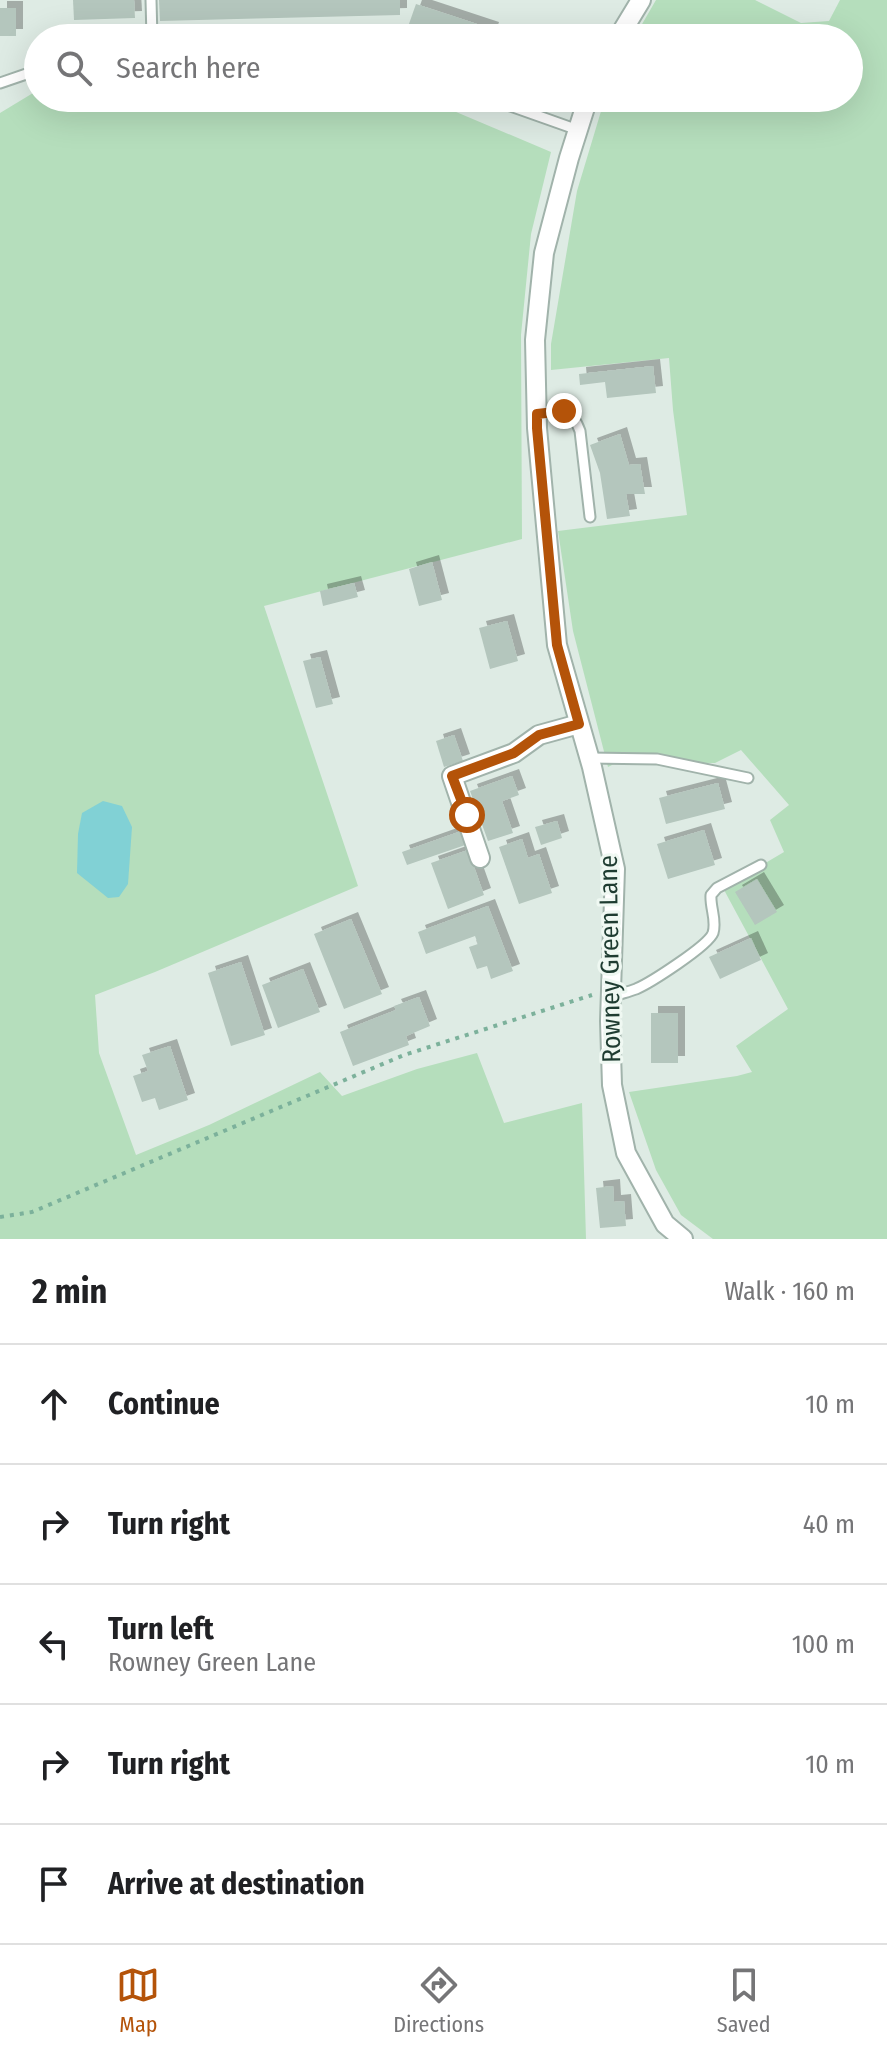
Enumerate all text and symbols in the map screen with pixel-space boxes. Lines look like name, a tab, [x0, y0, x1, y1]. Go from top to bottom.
search box	[24, 24, 863, 112]
icon: search	[52, 46, 96, 90]
text: Search here	[116, 50, 261, 86]
route end	[546, 393, 582, 429]
route start	[449, 797, 485, 833]
street label: Rowney Green Lane	[593, 855, 627, 1063]
text: 2 min	[32, 1271, 107, 1312]
text: Walk · 160 m	[724, 1276, 855, 1307]
icon: ahead	[32, 1382, 76, 1426]
text: Continue	[108, 1386, 220, 1422]
text: 10 m	[805, 1389, 855, 1420]
icon: right	[32, 1502, 76, 1546]
text: Turn right	[108, 1506, 230, 1542]
text: 40 m	[803, 1509, 855, 1540]
text: Turn left	[108, 1611, 214, 1647]
icon: left	[32, 1622, 76, 1666]
text: 100 m	[792, 1629, 855, 1660]
text: Rowney Green Lane	[108, 1647, 316, 1678]
icon: right	[32, 1742, 76, 1786]
text: Turn right	[108, 1746, 230, 1782]
text: 10 m	[805, 1749, 855, 1780]
icon: arrive	[32, 1862, 76, 1906]
text: Arrive at destination	[108, 1866, 365, 1902]
tab: Map	[116, 1963, 160, 2038]
tab: Directions	[393, 1963, 484, 2038]
tab: Saved	[717, 1963, 771, 2038]

